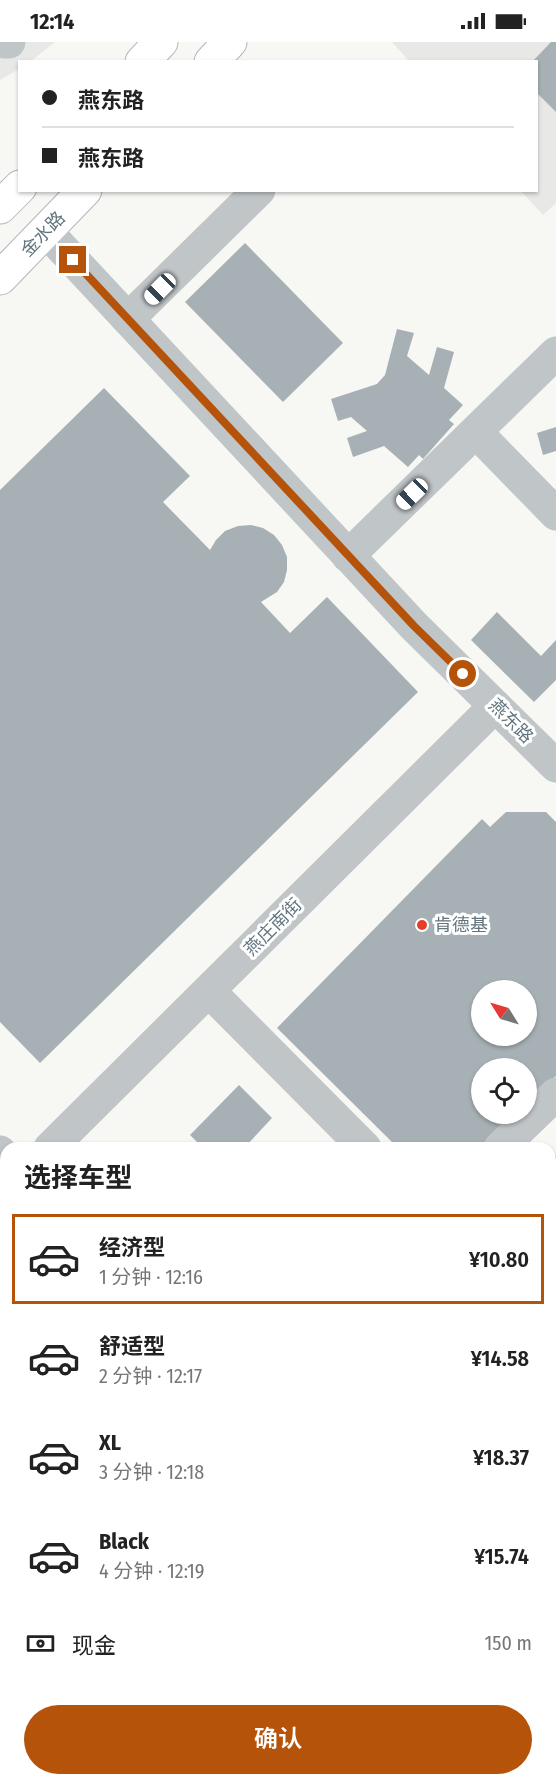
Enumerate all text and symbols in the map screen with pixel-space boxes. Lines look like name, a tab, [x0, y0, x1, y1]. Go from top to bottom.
text: 12:14	[30, 8, 74, 35]
text: 燕东路	[78, 87, 144, 114]
text: 燕东路	[78, 145, 144, 172]
street label: 金水路	[16, 207, 70, 261]
route end	[59, 246, 86, 273]
car	[141, 270, 179, 308]
car	[393, 475, 431, 513]
route start	[449, 660, 476, 687]
street label: 燕东路	[484, 694, 538, 748]
street label: 燕庄南街	[240, 894, 306, 960]
place label: 肯德基	[434, 914, 488, 936]
marker: 肯德基	[415, 918, 429, 932]
north arrow	[471, 980, 537, 1046]
map controls	[471, 980, 537, 1124]
button: locate	[471, 1058, 537, 1124]
text: 选择车型	[24, 1162, 132, 1194]
icon: car	[27, 1232, 81, 1286]
text: 经济型	[99, 1234, 165, 1261]
text: ¥10.80	[469, 1246, 529, 1273]
text: 1 分钟 · 12:16	[99, 1265, 203, 1289]
icon: car	[27, 1331, 81, 1385]
text: 舒适型	[99, 1333, 165, 1360]
text: ¥14.58	[471, 1345, 529, 1372]
text: 2 分钟 · 12:17	[99, 1364, 202, 1388]
text: XL	[99, 1429, 121, 1456]
icon: car	[27, 1430, 81, 1484]
text: ¥18.37	[473, 1444, 529, 1471]
text: 3 分钟 · 12:18	[99, 1460, 204, 1484]
text: Black	[99, 1528, 149, 1555]
icon: car	[27, 1529, 81, 1583]
text: ¥15.74	[474, 1543, 529, 1570]
text: 4 分钟 · 12:19	[99, 1559, 205, 1583]
icon: cash	[24, 1627, 57, 1660]
text: 150 m	[485, 1631, 532, 1655]
text: 现金	[72, 1632, 116, 1659]
button: 确认	[24, 1705, 532, 1774]

